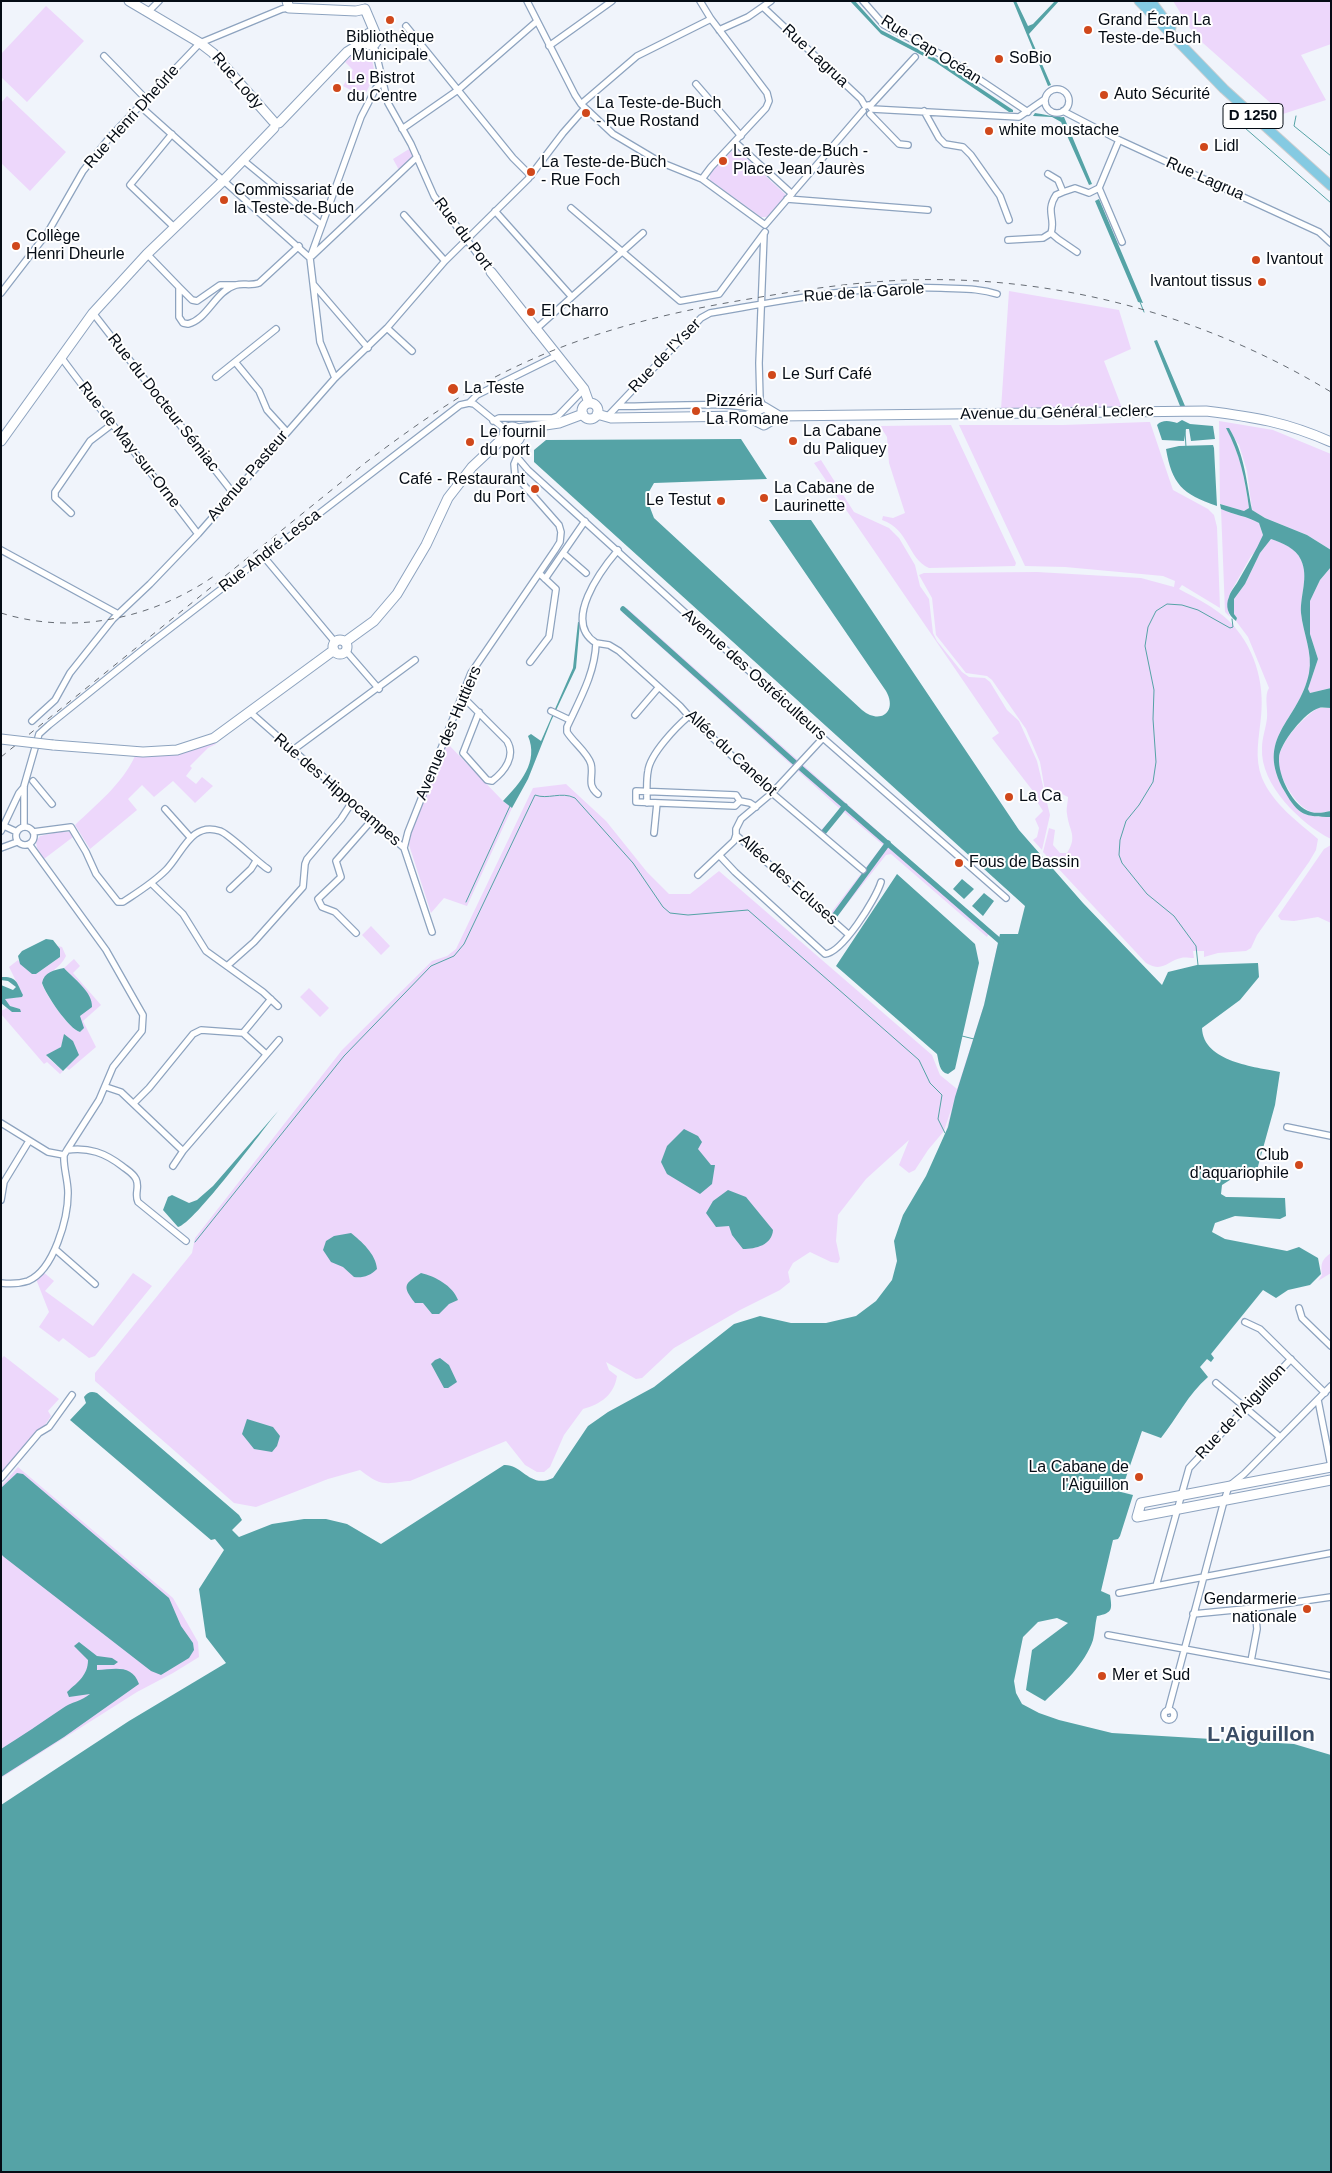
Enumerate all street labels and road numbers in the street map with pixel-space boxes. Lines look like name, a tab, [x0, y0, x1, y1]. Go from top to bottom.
street label: Rue Cap Océan	[877, 11, 985, 89]
street label: Rue Lagrua	[778, 20, 852, 92]
street label: Rue Lody	[207, 49, 267, 113]
street label: Rue Henri Dheûrle	[81, 61, 183, 173]
road number: D 1250	[1223, 104, 1283, 128]
street label: Rue Lagrua	[1163, 153, 1247, 205]
street label: Rue du Port	[430, 194, 496, 274]
street label: Rue de la Garole	[803, 279, 925, 307]
street label: Rue de l'Yser	[625, 315, 705, 397]
street label: Rue du Docteur Sémiac	[103, 330, 223, 476]
street label: Rue de May-sur-Orne	[74, 378, 184, 512]
street label: Avenue du Général Leclerc	[960, 402, 1154, 424]
street label: Avenue Pasteur	[204, 427, 292, 525]
street label: Rue André Lesca	[215, 505, 325, 597]
street label: Avenue des Ostréiculteurs	[678, 605, 830, 745]
street label: Avenue des Huttiers	[412, 663, 486, 803]
street label: Allée du Canelot	[682, 706, 780, 800]
street label: Rue des Hippocampes	[270, 730, 404, 850]
street label: Allée des Ecluses	[735, 831, 841, 929]
street label: Rue de l'Aiguillon	[1192, 1360, 1290, 1464]

